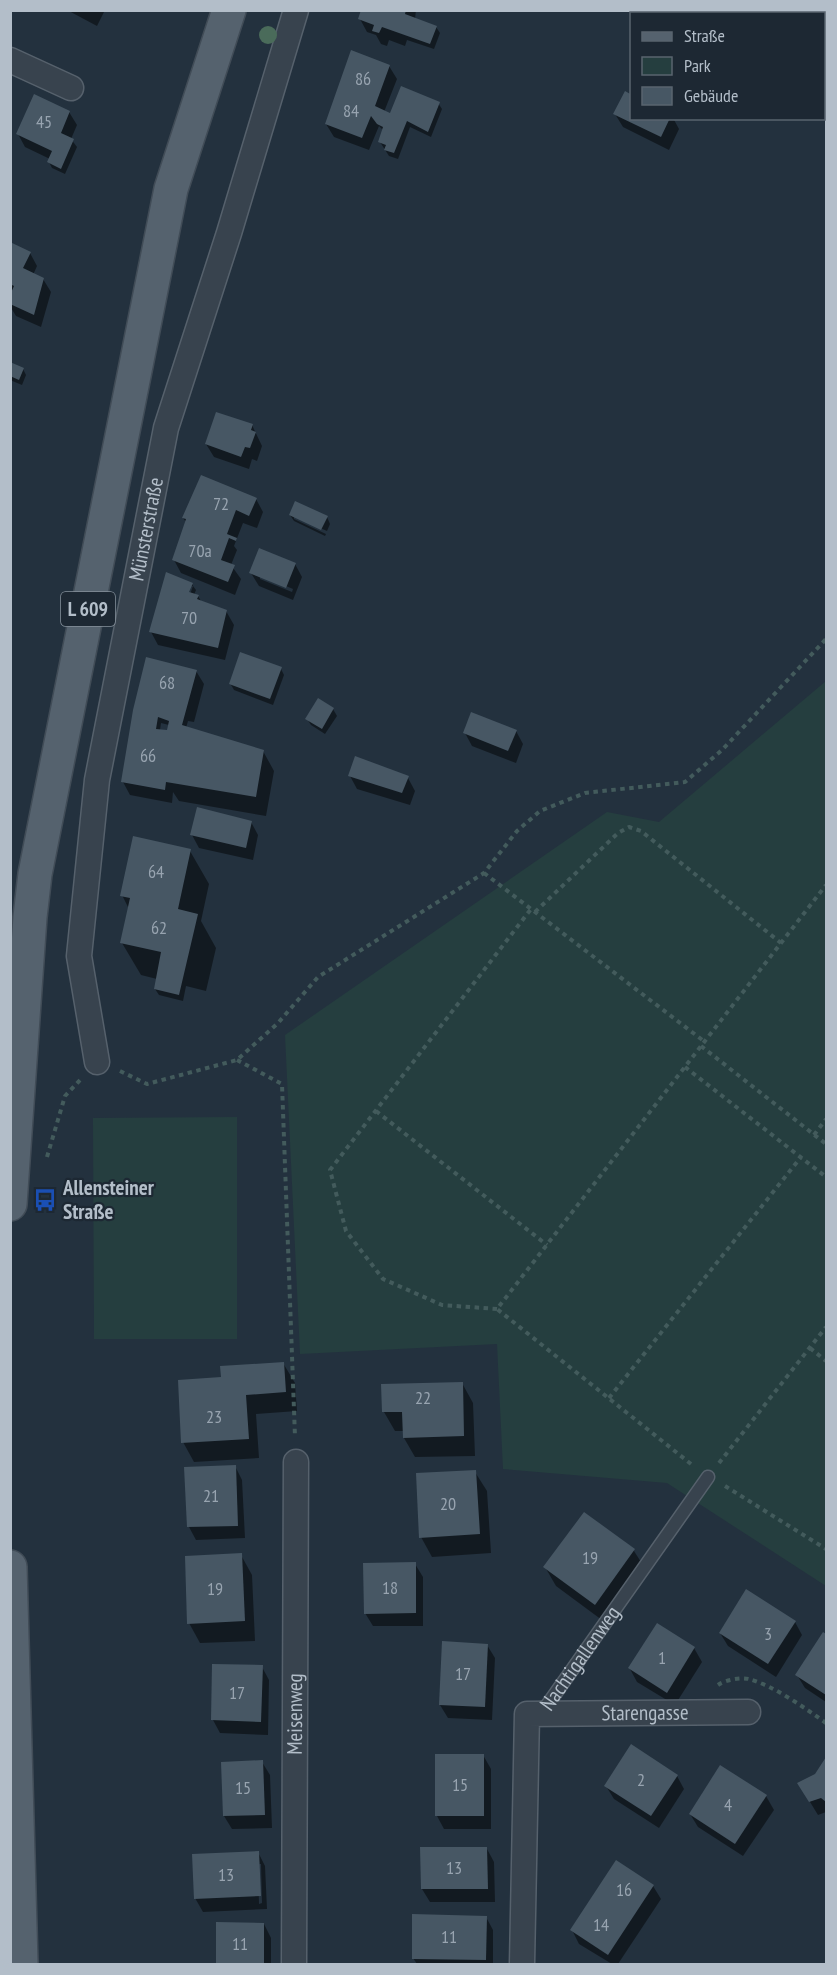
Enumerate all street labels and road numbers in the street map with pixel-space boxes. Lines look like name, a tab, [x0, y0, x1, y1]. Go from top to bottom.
street label: Münsterstraße	[122, 475, 169, 583]
road number: L 609	[61, 592, 115, 626]
street label: Nachtigallenweg	[534, 1601, 626, 1716]
street label: Meisenweg	[281, 1673, 308, 1755]
street label: Starengasse	[601, 1699, 689, 1726]

